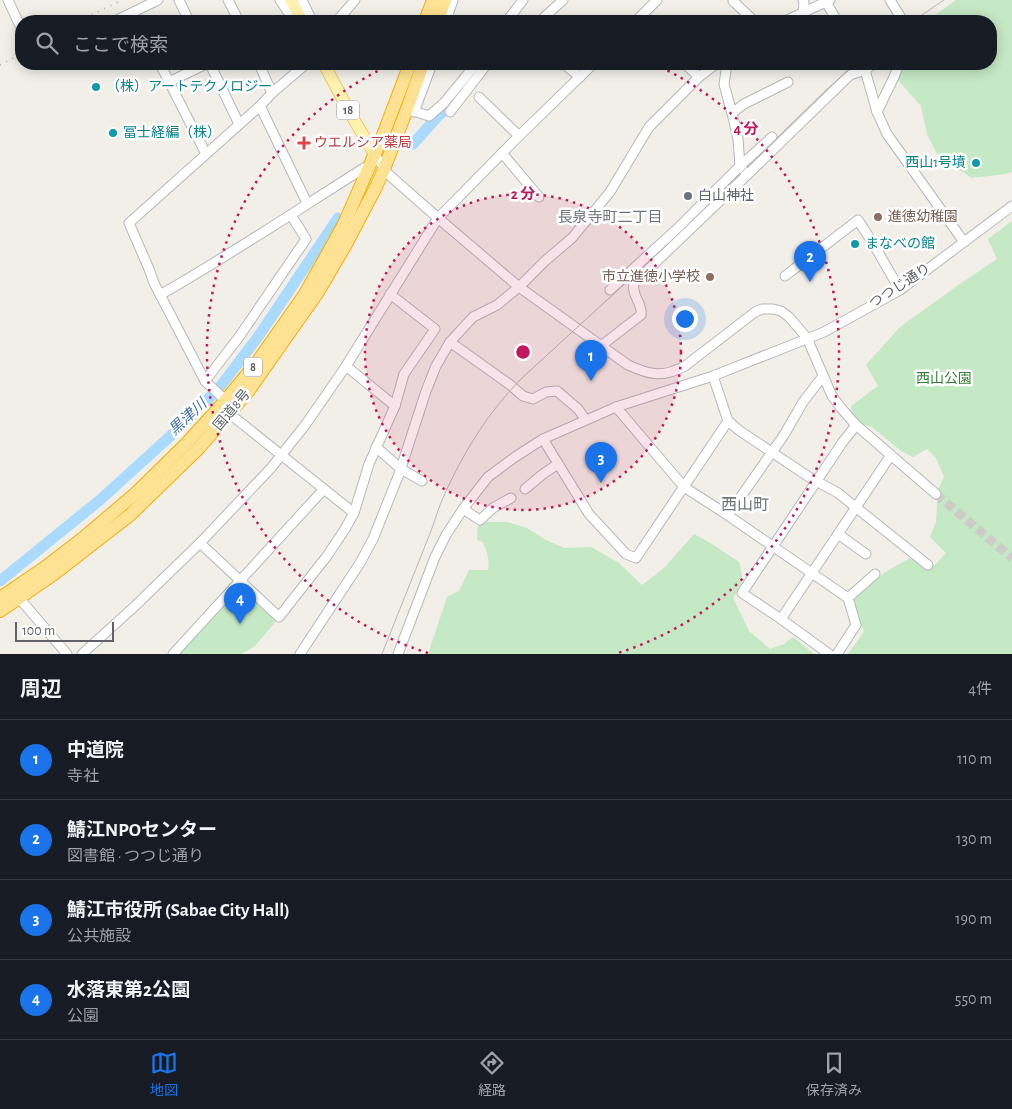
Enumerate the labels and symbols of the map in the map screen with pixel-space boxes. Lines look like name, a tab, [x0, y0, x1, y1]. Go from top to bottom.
place label: （株）アートテクノロジー	[106, 79, 272, 94]
marker: （株）アートテクノロジー	[90, 81, 102, 93]
road number: 18	[337, 100, 359, 120]
text: 4 分	[734, 121, 758, 137]
place label: 冨士経編（株）	[123, 125, 221, 140]
marker: 冨士経編（株）	[107, 127, 119, 139]
place label: ウエルシア薬局	[314, 135, 412, 150]
marker: ウエルシア薬局	[298, 137, 310, 149]
place label: 西山1号墳	[905, 155, 966, 170]
marker: 西山1号墳	[970, 157, 982, 169]
text: 2 分	[511, 186, 535, 202]
place label: 白山神社	[698, 188, 754, 203]
marker: 白山神社	[682, 190, 694, 202]
district label: 長泉寺町二丁目	[557, 209, 663, 225]
place label: 進徳幼稚園	[888, 209, 958, 224]
marker: 進徳幼稚園	[872, 211, 884, 223]
place label: まなべの館	[865, 236, 935, 251]
marker: まなべの館	[849, 238, 861, 250]
pin: 2	[794, 241, 826, 282]
street label: つつじ通り	[866, 260, 933, 311]
place label: 市立進徳小学校	[602, 269, 700, 284]
marker: 市立進徳小学校	[704, 271, 716, 283]
your location	[672, 306, 698, 332]
pin: 1	[575, 340, 607, 381]
centre of rings	[514, 343, 532, 361]
road number: 8	[244, 358, 262, 377]
park label: 西山公園	[916, 371, 972, 386]
street label: 国道8号	[210, 386, 253, 433]
water label: 黒津川	[166, 394, 211, 438]
pin: 3	[585, 442, 617, 483]
district label: 西山町	[721, 497, 769, 513]
pin: 4	[224, 583, 256, 624]
scale bar	[15, 619, 114, 642]

